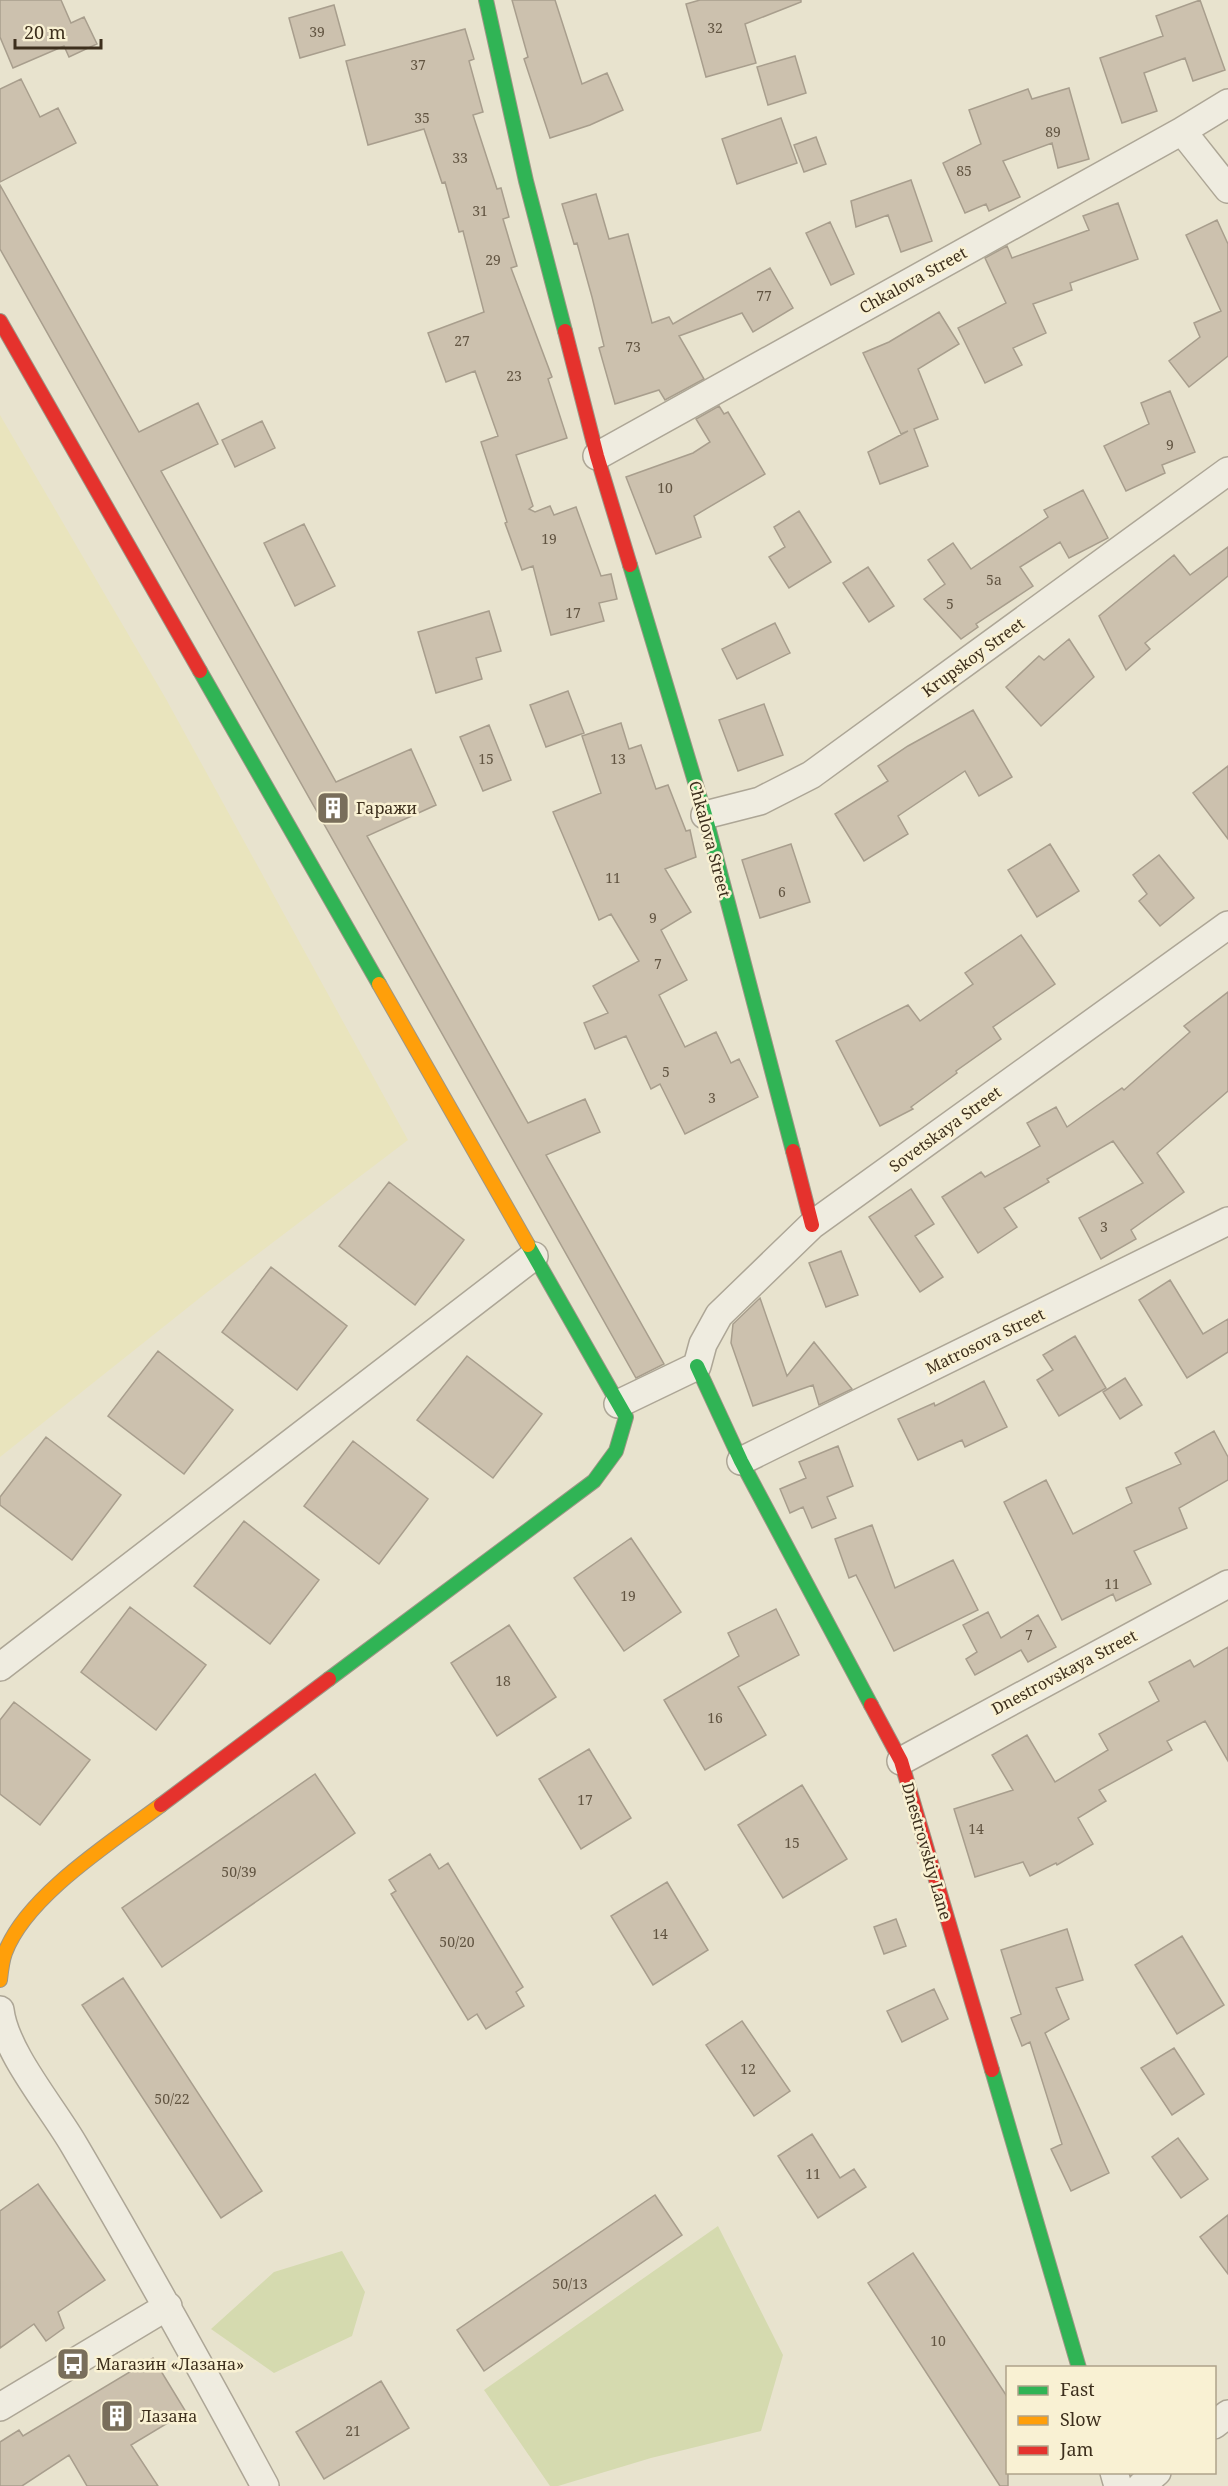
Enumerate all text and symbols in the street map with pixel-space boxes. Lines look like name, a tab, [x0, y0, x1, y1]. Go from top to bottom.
scale bar	[15, 12, 100, 50]
house number: 32	[707, 18, 723, 37]
text: 20 m	[24, 20, 66, 44]
house number: 39	[309, 22, 325, 41]
house number: 37	[410, 55, 426, 74]
house number: 35	[414, 108, 430, 127]
house number: 89	[1045, 122, 1061, 141]
house number: 33	[452, 148, 468, 167]
house number: 85	[956, 161, 972, 180]
house number: 31	[472, 201, 488, 220]
street label: Chkalova Street	[855, 241, 971, 319]
house number: 29	[485, 250, 501, 269]
house number: 77	[756, 286, 772, 305]
house number: 27	[454, 331, 470, 350]
house number: 73	[625, 337, 641, 356]
house number: 23	[506, 366, 522, 385]
house number: 9	[1166, 435, 1174, 454]
house number: 10	[657, 478, 673, 497]
house number: 19	[541, 529, 557, 548]
house number: 5а	[986, 570, 1002, 589]
house number: 5	[946, 594, 954, 613]
house number: 17	[565, 603, 581, 622]
street label: Krupskoy Street	[917, 612, 1029, 702]
house number: 15	[478, 749, 494, 768]
house number: 13	[610, 749, 626, 768]
street label: Chkalova Street	[684, 778, 736, 900]
building icon: Гаражи	[315, 790, 351, 826]
place label: Гаражи	[356, 797, 417, 819]
house number: 11	[605, 868, 621, 887]
house number: 6	[778, 882, 786, 901]
house number: 9	[649, 908, 657, 927]
house number: 7	[654, 954, 662, 973]
house number: 5	[662, 1062, 670, 1081]
street label: Sovetskaya Street	[885, 1081, 1006, 1177]
house number: 3	[708, 1088, 716, 1107]
house number: 3	[1100, 1217, 1108, 1236]
street label: Matrosova Street	[922, 1302, 1049, 1379]
house number: 11	[1104, 1574, 1120, 1593]
house number: 19	[620, 1586, 636, 1605]
street label: Dnestrovskaya Street	[988, 1624, 1141, 1720]
house number: 7	[1025, 1625, 1033, 1644]
house number: 18	[495, 1671, 511, 1690]
house number: 16	[707, 1708, 723, 1727]
street label: Dnestrovskiy Lane	[897, 1780, 957, 1922]
house number: 17	[577, 1790, 593, 1809]
house number: 14	[968, 1819, 984, 1838]
house number: 15	[784, 1833, 800, 1852]
house number: 50/39	[221, 1862, 257, 1881]
house number: 14	[652, 1924, 668, 1943]
house number: 50/20	[439, 1932, 475, 1951]
house number: 12	[740, 2059, 756, 2078]
house number: 50/22	[154, 2089, 190, 2108]
house number: 11	[805, 2164, 821, 2183]
house number: 50/13	[552, 2274, 588, 2293]
house number: 10	[930, 2331, 946, 2350]
bus stop icon: Магазин «Лазана»	[55, 2346, 91, 2382]
place label: Магазин «Лазана»	[96, 2353, 244, 2375]
legend	[1006, 2366, 1216, 2474]
text: Fast	[1060, 2377, 1095, 2401]
building icon: Лазана	[99, 2398, 135, 2434]
place label: Лазана	[140, 2405, 197, 2427]
text: Slow	[1060, 2407, 1102, 2431]
house number: 21	[345, 2421, 361, 2440]
text: Jam	[1059, 2437, 1094, 2461]

